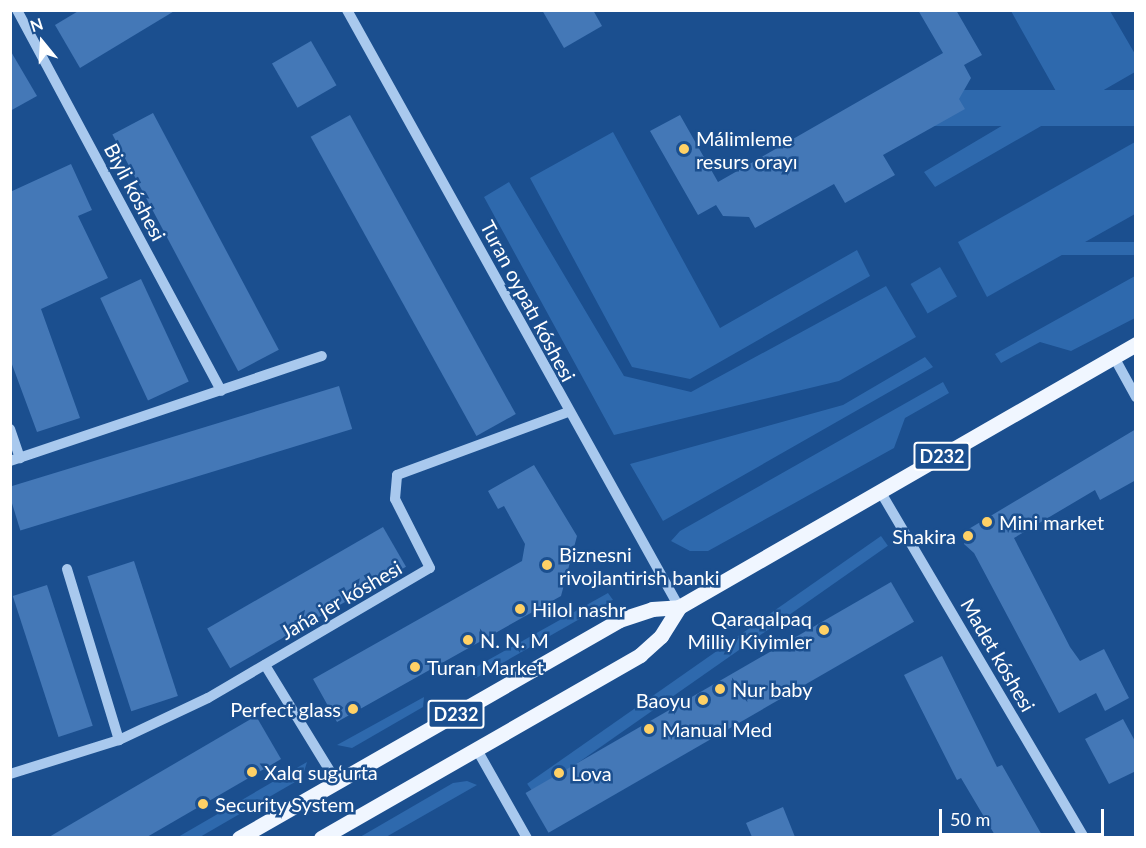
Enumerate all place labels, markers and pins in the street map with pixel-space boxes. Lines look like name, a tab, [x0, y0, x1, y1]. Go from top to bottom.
place label: Málimleme resurs orayı	[696, 126, 798, 173]
marker: Málimleme resurs orayı	[677, 142, 691, 156]
place label: Mini market	[999, 510, 1104, 534]
marker: Mini market	[980, 515, 994, 529]
place label: Shakira	[892, 524, 956, 548]
marker: Shakira	[961, 529, 975, 543]
place label: Biznesni rivojlantirish banki	[559, 542, 720, 589]
marker: Biznesni rivojlantirish banki	[540, 558, 554, 572]
place label: Hilol nashr	[532, 597, 626, 621]
marker: Hilol nashr	[513, 602, 527, 616]
place label: Qaraqalpaq Milliy Kiyimler	[687, 606, 812, 653]
marker: Qaraqalpaq Milliy Kiyimler	[817, 623, 831, 637]
place label: N. N. M	[480, 628, 549, 652]
marker: N. N. M	[461, 633, 475, 647]
place label: Turan Market	[427, 655, 544, 679]
marker: Turan Market	[408, 660, 422, 674]
place label: Nur baby	[732, 677, 813, 701]
marker: Nur baby	[713, 682, 727, 696]
place label: Baoyu	[636, 688, 691, 712]
marker: Baoyu	[696, 693, 710, 707]
place label: Perfect glass	[230, 697, 341, 721]
marker: Perfect glass	[346, 702, 360, 716]
place label: Manual Med	[662, 717, 772, 741]
marker: Manual Med	[640, 720, 658, 738]
place label: Xalq sugʻurta	[264, 760, 378, 784]
place label: Lova	[571, 761, 612, 785]
marker: Xalq sugʻurta	[245, 765, 259, 779]
marker: Lova	[552, 766, 566, 780]
place label: Security System	[215, 792, 355, 816]
marker: Security System	[196, 797, 210, 811]

